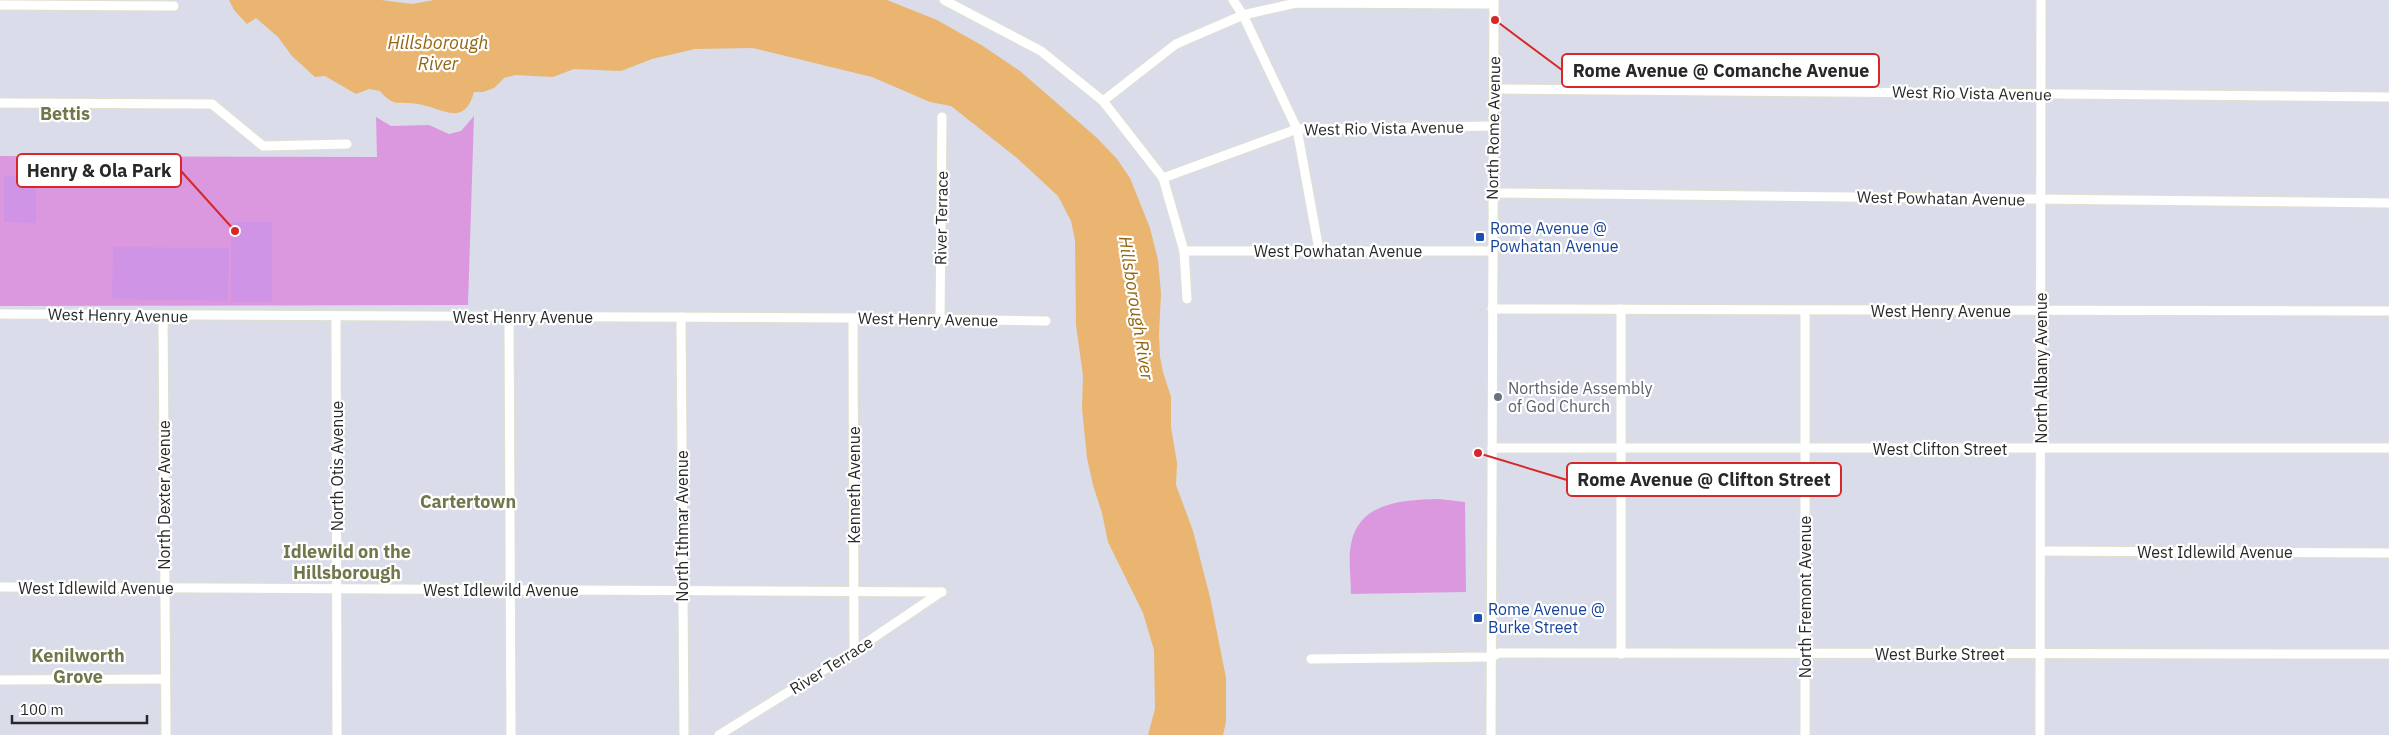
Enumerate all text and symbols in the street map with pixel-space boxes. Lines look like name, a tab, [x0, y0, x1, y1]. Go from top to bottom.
water label: Hillsborough River	[388, 31, 488, 75]
callout: Rome Avenue @ Comanche Avenue	[1562, 54, 1879, 87]
street label: North Rome Avenue	[1482, 56, 1504, 200]
text: Rome Avenue @ Comanche Avenue	[1573, 59, 1869, 82]
street label: West Rio Vista Avenue	[1892, 82, 2052, 104]
district label: Bettis	[40, 102, 90, 125]
street label: West Rio Vista Avenue	[1304, 117, 1464, 139]
callout: Henry & Ola Park	[17, 154, 181, 187]
text: Henry & Ola Park	[27, 159, 172, 182]
street label: River Terrace	[930, 170, 952, 265]
street label: West Powhatan Avenue	[1857, 187, 2026, 209]
place label: Rome Avenue @ Powhatan Avenue	[1490, 218, 1619, 256]
marker: Rome Avenue @ Powhatan Avenue	[1474, 231, 1486, 243]
water label: Hillsborough River	[1114, 234, 1159, 382]
street label: West Powhatan Avenue	[1254, 241, 1422, 261]
street label: North Albany Avenue	[2031, 292, 2051, 444]
street label: West Henry Avenue	[1871, 301, 2011, 321]
street label: West Henry Avenue	[48, 304, 189, 326]
street label: West Henry Avenue	[453, 307, 593, 327]
street label: West Henry Avenue	[858, 308, 999, 330]
place label: Northside Assembly of God Church	[1508, 378, 1653, 416]
marker: Northside Assembly of God Church	[1492, 391, 1504, 403]
street label: North Otis Avenue	[327, 400, 347, 531]
street label: North Dexter Avenue	[154, 420, 174, 570]
street label: Kenneth Avenue	[844, 426, 864, 544]
street label: West Clifton Street	[1873, 439, 2007, 459]
street label: North Ithmar Avenue	[672, 450, 692, 602]
callout: Rome Avenue @ Clifton Street	[1567, 463, 1841, 496]
text: Rome Avenue @ Clifton Street	[1577, 468, 1831, 491]
district label: Cartertown	[420, 490, 516, 513]
street label: North Fremont Avenue	[1795, 515, 1815, 678]
district label: Idlewild on the Hillsborough	[283, 540, 411, 584]
street label: West Idlewild Avenue	[2137, 542, 2293, 562]
street label: West Idlewild Avenue	[18, 578, 174, 598]
street label: West Idlewild Avenue	[423, 580, 579, 600]
place label: Rome Avenue @ Burke Street	[1488, 599, 1605, 637]
marker: Rome Avenue @ Burke Street	[1472, 612, 1484, 624]
street label: River Terrace	[786, 631, 876, 698]
district label: Kenilworth Grove	[31, 644, 125, 688]
street label: West Burke Street	[1875, 644, 2005, 664]
scale bar	[12, 692, 148, 724]
text: 100 m	[20, 700, 64, 719]

